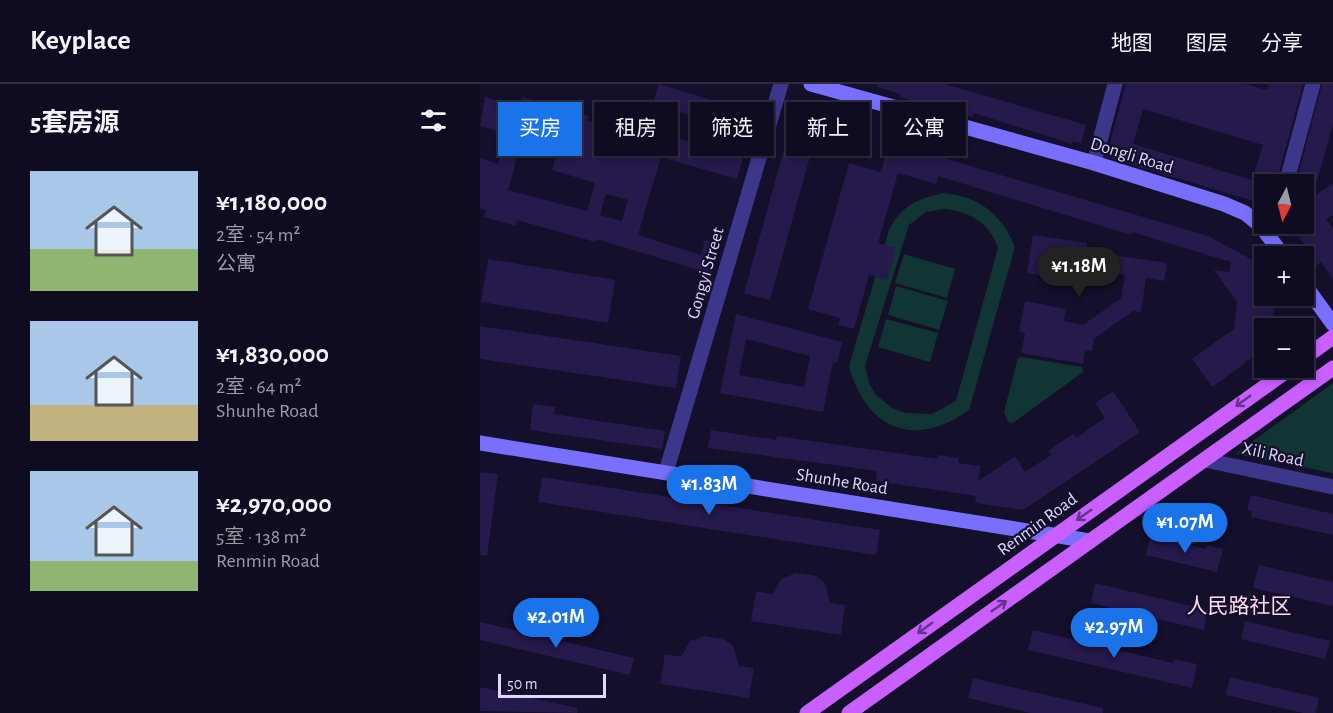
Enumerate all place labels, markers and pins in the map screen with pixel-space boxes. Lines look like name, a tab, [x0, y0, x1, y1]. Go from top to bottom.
pin: ¥1.18M	[1030, 247, 1128, 298]
pin: ¥1.83M	[660, 465, 758, 516]
pin: ¥1.07M	[1136, 503, 1234, 554]
pin: ¥2.01M	[507, 598, 605, 649]
pin: ¥2.97M	[1065, 608, 1163, 659]

